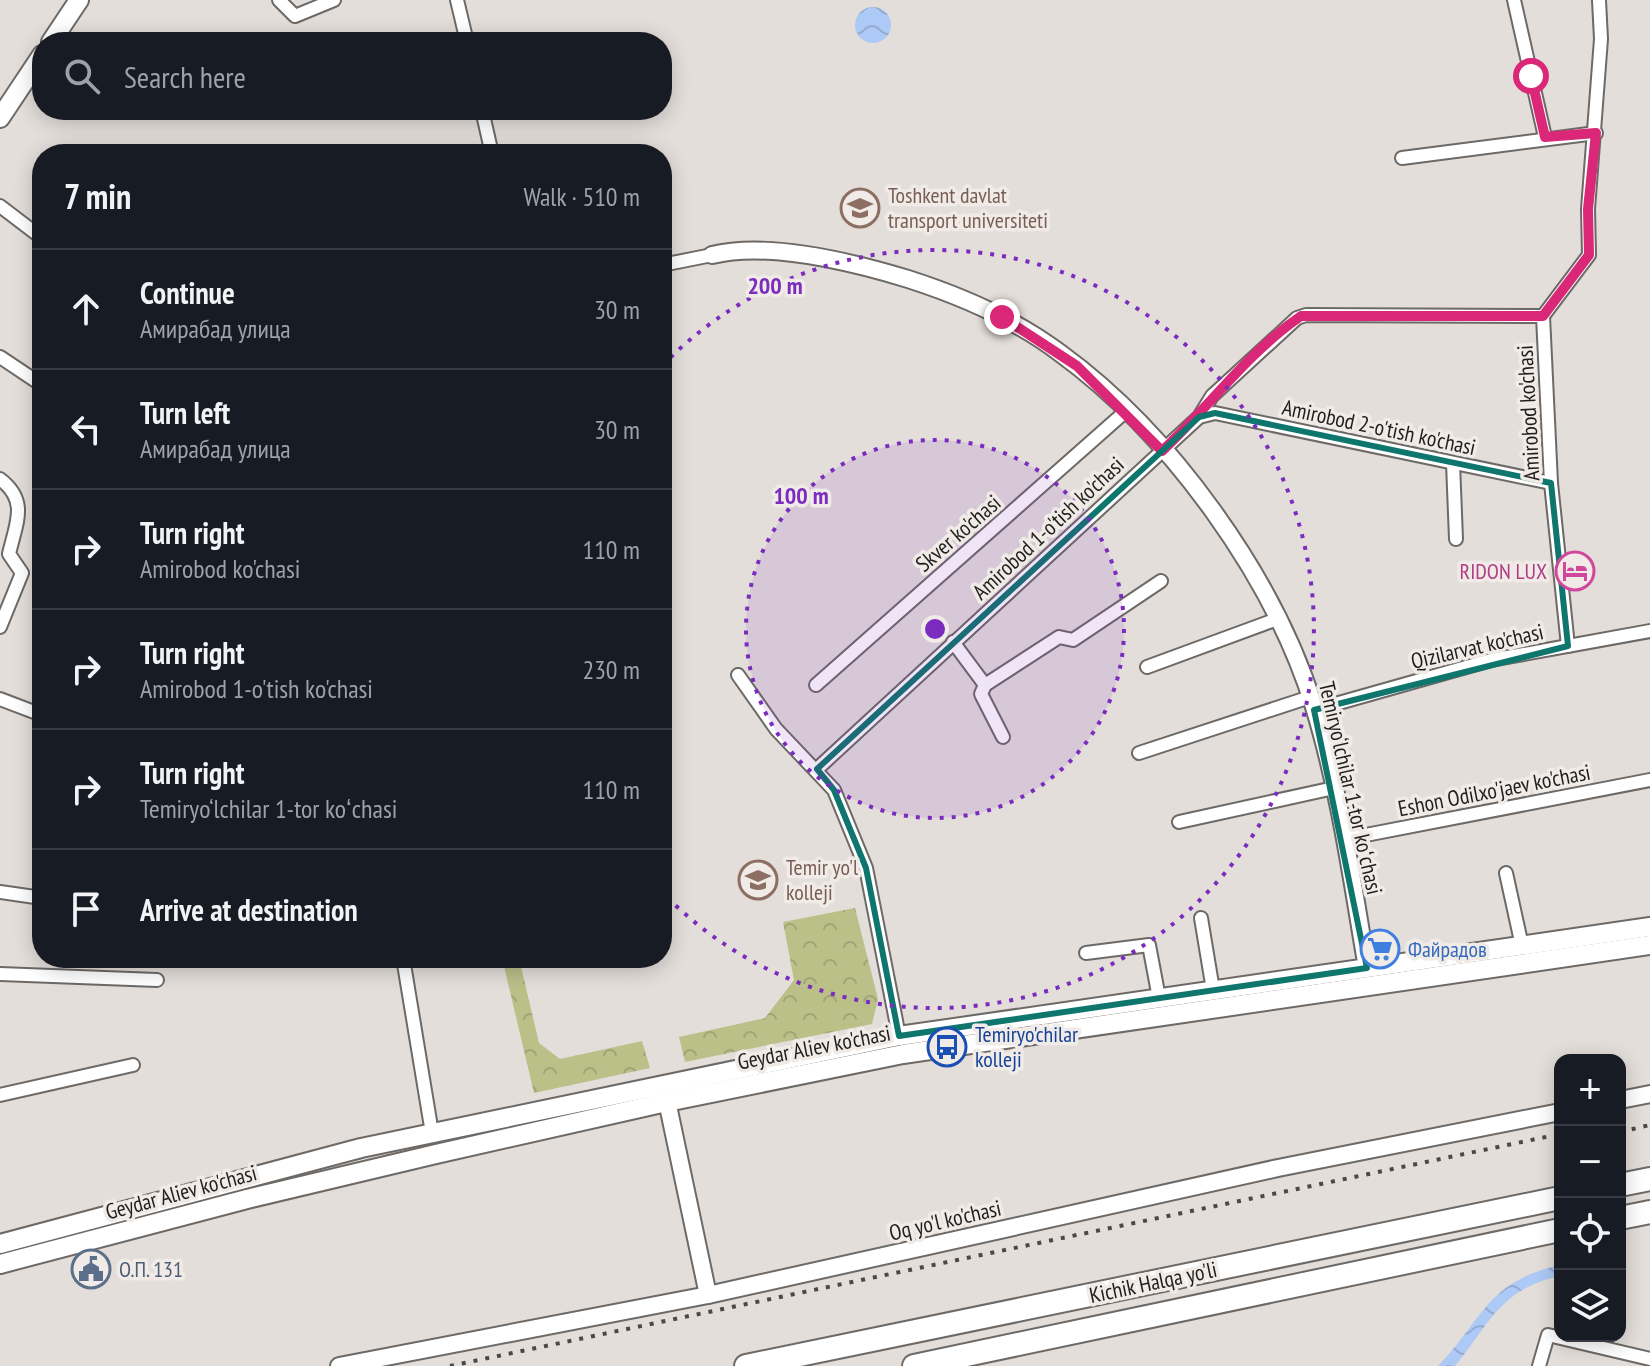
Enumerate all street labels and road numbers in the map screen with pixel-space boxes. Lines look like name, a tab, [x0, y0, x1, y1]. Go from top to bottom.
street label: Amirobod ko'chasi	[1510, 344, 1546, 482]
street label: Amirobod 2-o'tish ko'chasi	[1280, 393, 1478, 461]
street label: Amirobod 1-o'tish ko'chasi	[966, 451, 1130, 605]
street label: Skver ko'chasi	[910, 488, 1006, 578]
street label: Qizilarvat ko'chasi	[1408, 617, 1546, 675]
street label: Temiryo‘lchilar 1-tor koʻchasi	[1313, 679, 1389, 897]
street label: Eshon Odilxo'jaev ko'chasi	[1395, 758, 1593, 822]
street label: Geydar Aliev ko'chasi	[735, 1018, 893, 1076]
street label: Geydar Aliev ko'chasi	[102, 1158, 260, 1226]
street label: Oq yo'l ko'chasi	[886, 1194, 1004, 1246]
street label: Kichik Halqa yo'li	[1087, 1255, 1219, 1309]

